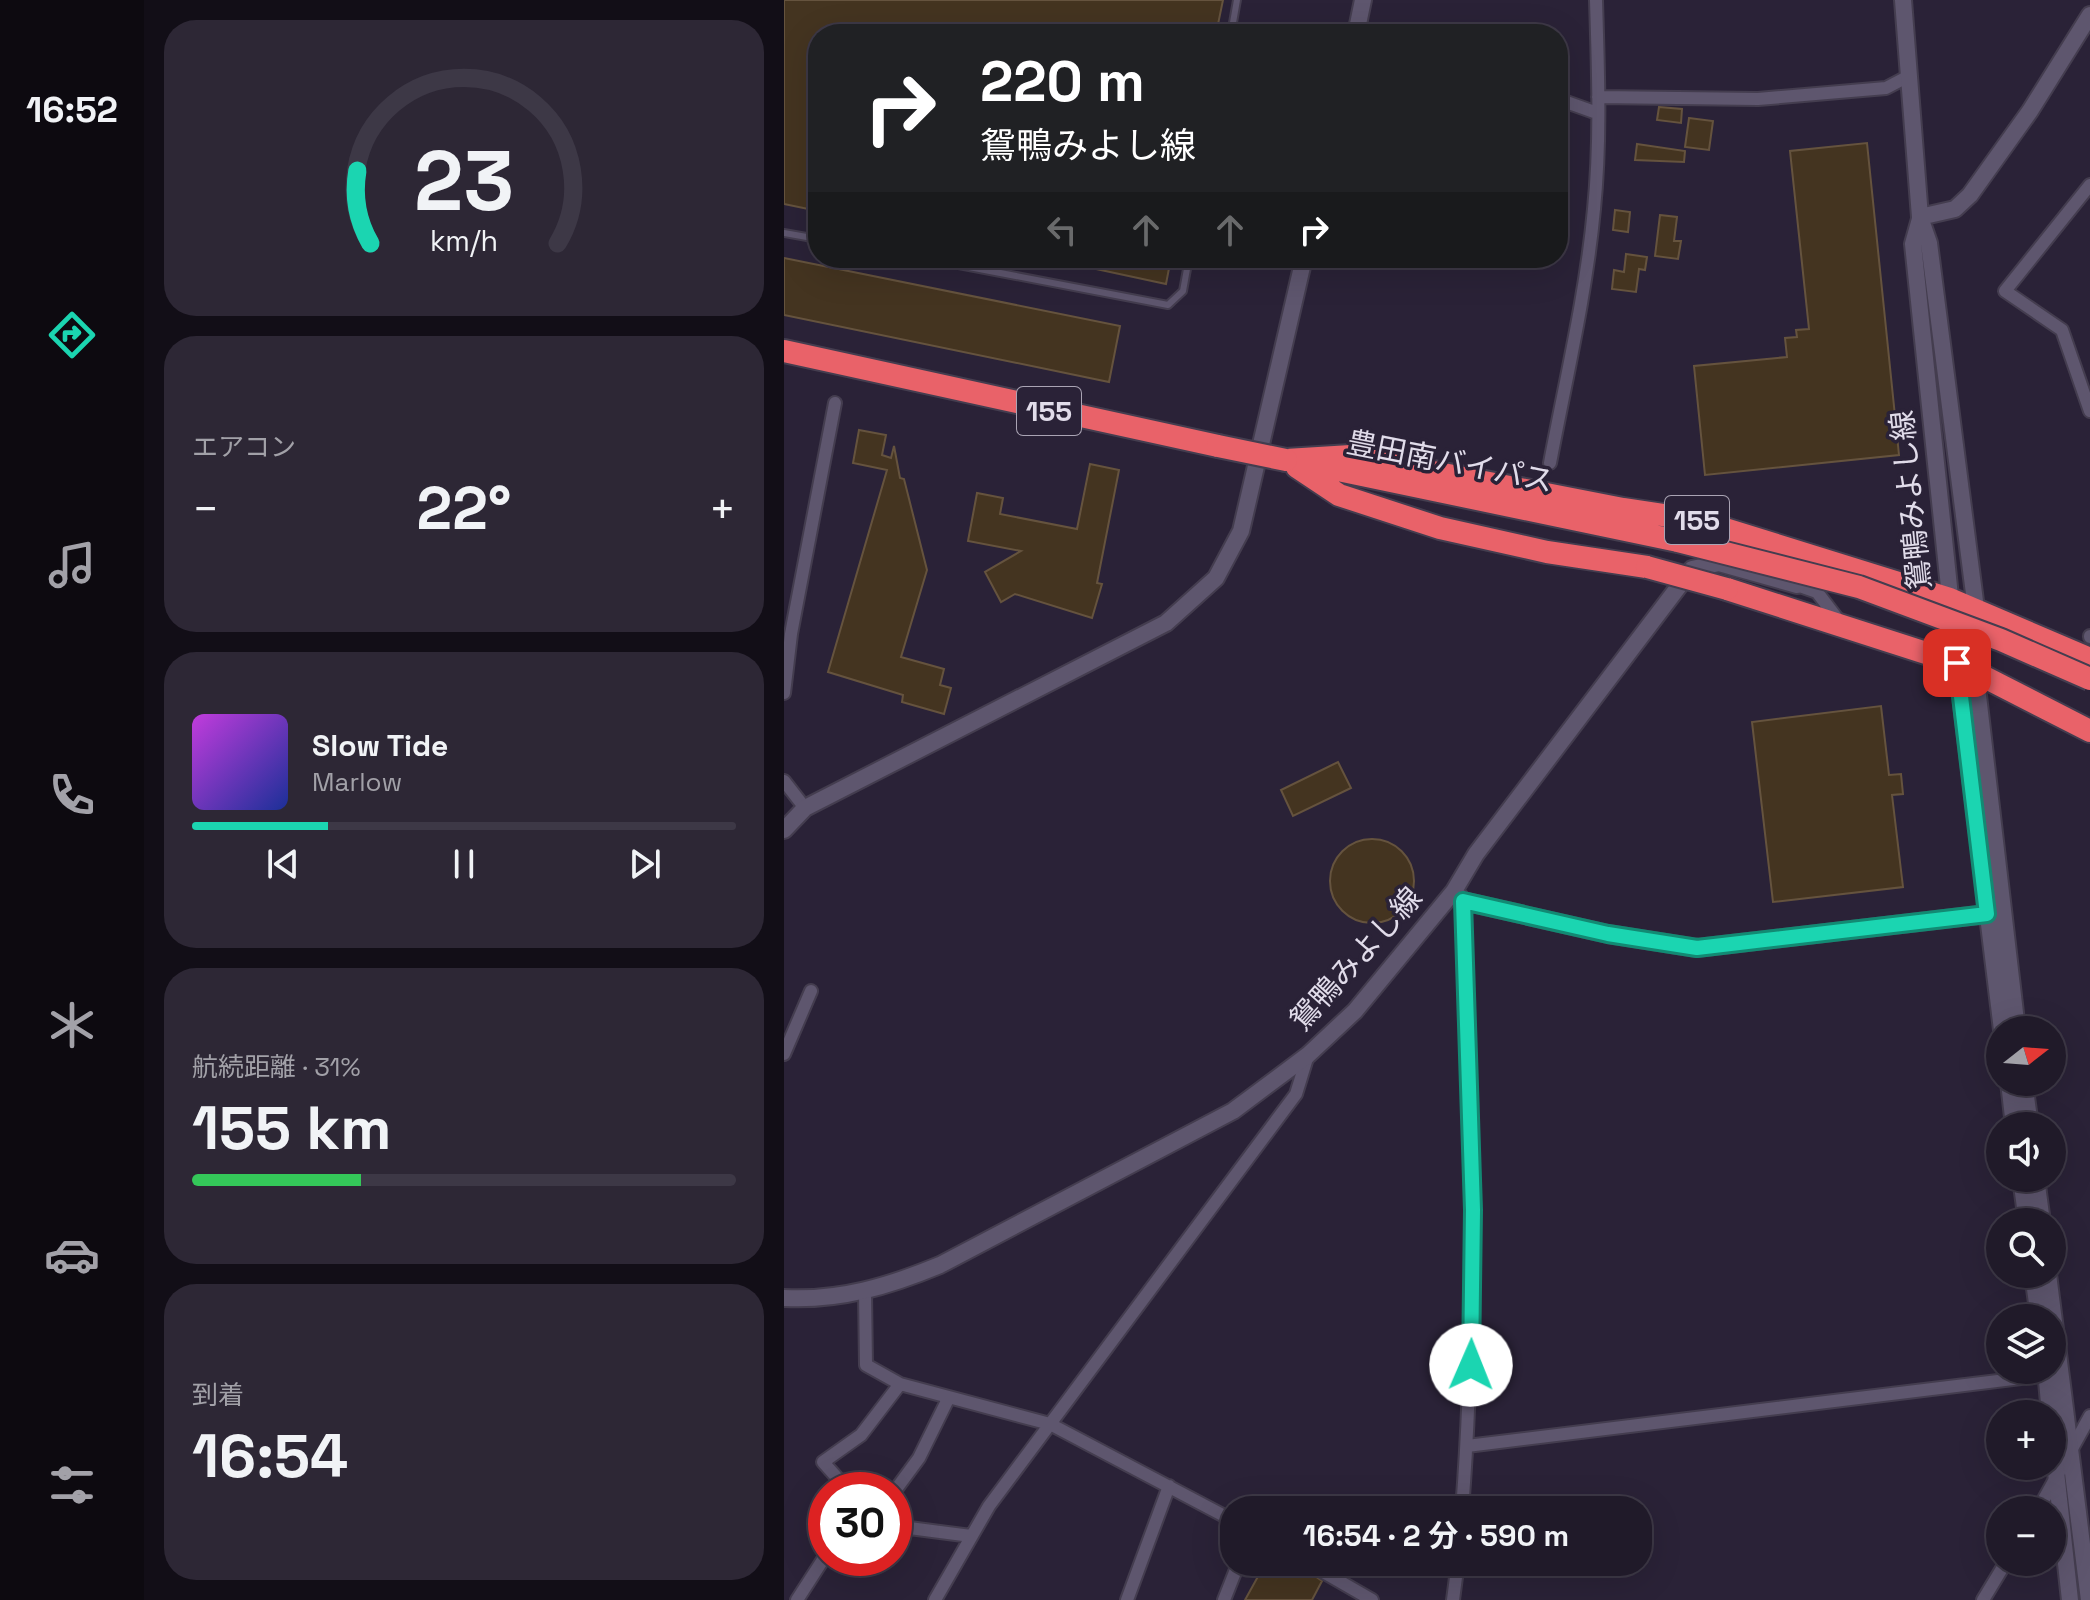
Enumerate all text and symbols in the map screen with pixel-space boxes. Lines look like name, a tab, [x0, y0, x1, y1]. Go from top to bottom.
text: 220 m	[980, 46, 1145, 117]
icon: right	[848, 56, 952, 160]
text: 16:52	[26, 87, 118, 133]
text: 鴛鴨みよし線	[980, 123, 1196, 169]
text: 23	[414, 128, 514, 234]
icon: left	[1040, 208, 1084, 252]
icon: ahead	[1124, 208, 1168, 252]
icon: ahead	[1208, 208, 1252, 252]
icon: right	[1292, 208, 1336, 252]
text: km/h	[430, 223, 498, 259]
icon: directions	[44, 307, 100, 363]
road number: 155	[1017, 387, 1081, 435]
street label: 鴛鴨みよし線	[1882, 409, 1939, 592]
street label: 豊田南バイパス	[1344, 422, 1557, 501]
text: エアコン	[192, 430, 296, 464]
text: 22°	[417, 470, 511, 547]
text: −	[192, 481, 219, 537]
text: +	[709, 481, 736, 537]
road number: 155	[1665, 496, 1729, 544]
icon: music	[44, 537, 100, 593]
pin	[1923, 629, 1991, 697]
icon: arrive	[1935, 641, 1979, 685]
text: Slow Tide	[312, 726, 448, 765]
text: Marlow	[312, 765, 402, 799]
icon: phone	[44, 767, 100, 823]
icon: previous	[261, 842, 305, 886]
icon: pause	[442, 842, 486, 886]
icon: next	[623, 842, 667, 886]
street label: 鴛鴨みよし線	[1281, 879, 1430, 1039]
icon: climate	[44, 997, 100, 1053]
north arrow	[1986, 1016, 2066, 1096]
map controls	[1986, 1016, 2066, 1576]
text: 航続距離 · 31%	[192, 1050, 361, 1084]
text: 155 km	[192, 1090, 391, 1167]
button: sound	[1986, 1112, 2066, 1192]
button: search	[1986, 1208, 2066, 1288]
icon: car	[44, 1227, 100, 1283]
button: layers	[1986, 1304, 2066, 1384]
position arrow	[1429, 1323, 1513, 1407]
text: 到着	[192, 1378, 244, 1412]
button: +	[1986, 1400, 2066, 1480]
text: 16:54	[192, 1418, 348, 1495]
icon: filters	[44, 1457, 100, 1513]
speed limit sign: 30	[808, 1472, 912, 1576]
button: −	[1986, 1496, 2066, 1576]
text: 16:54 · 2 分 · 590 m	[1303, 1516, 1569, 1555]

